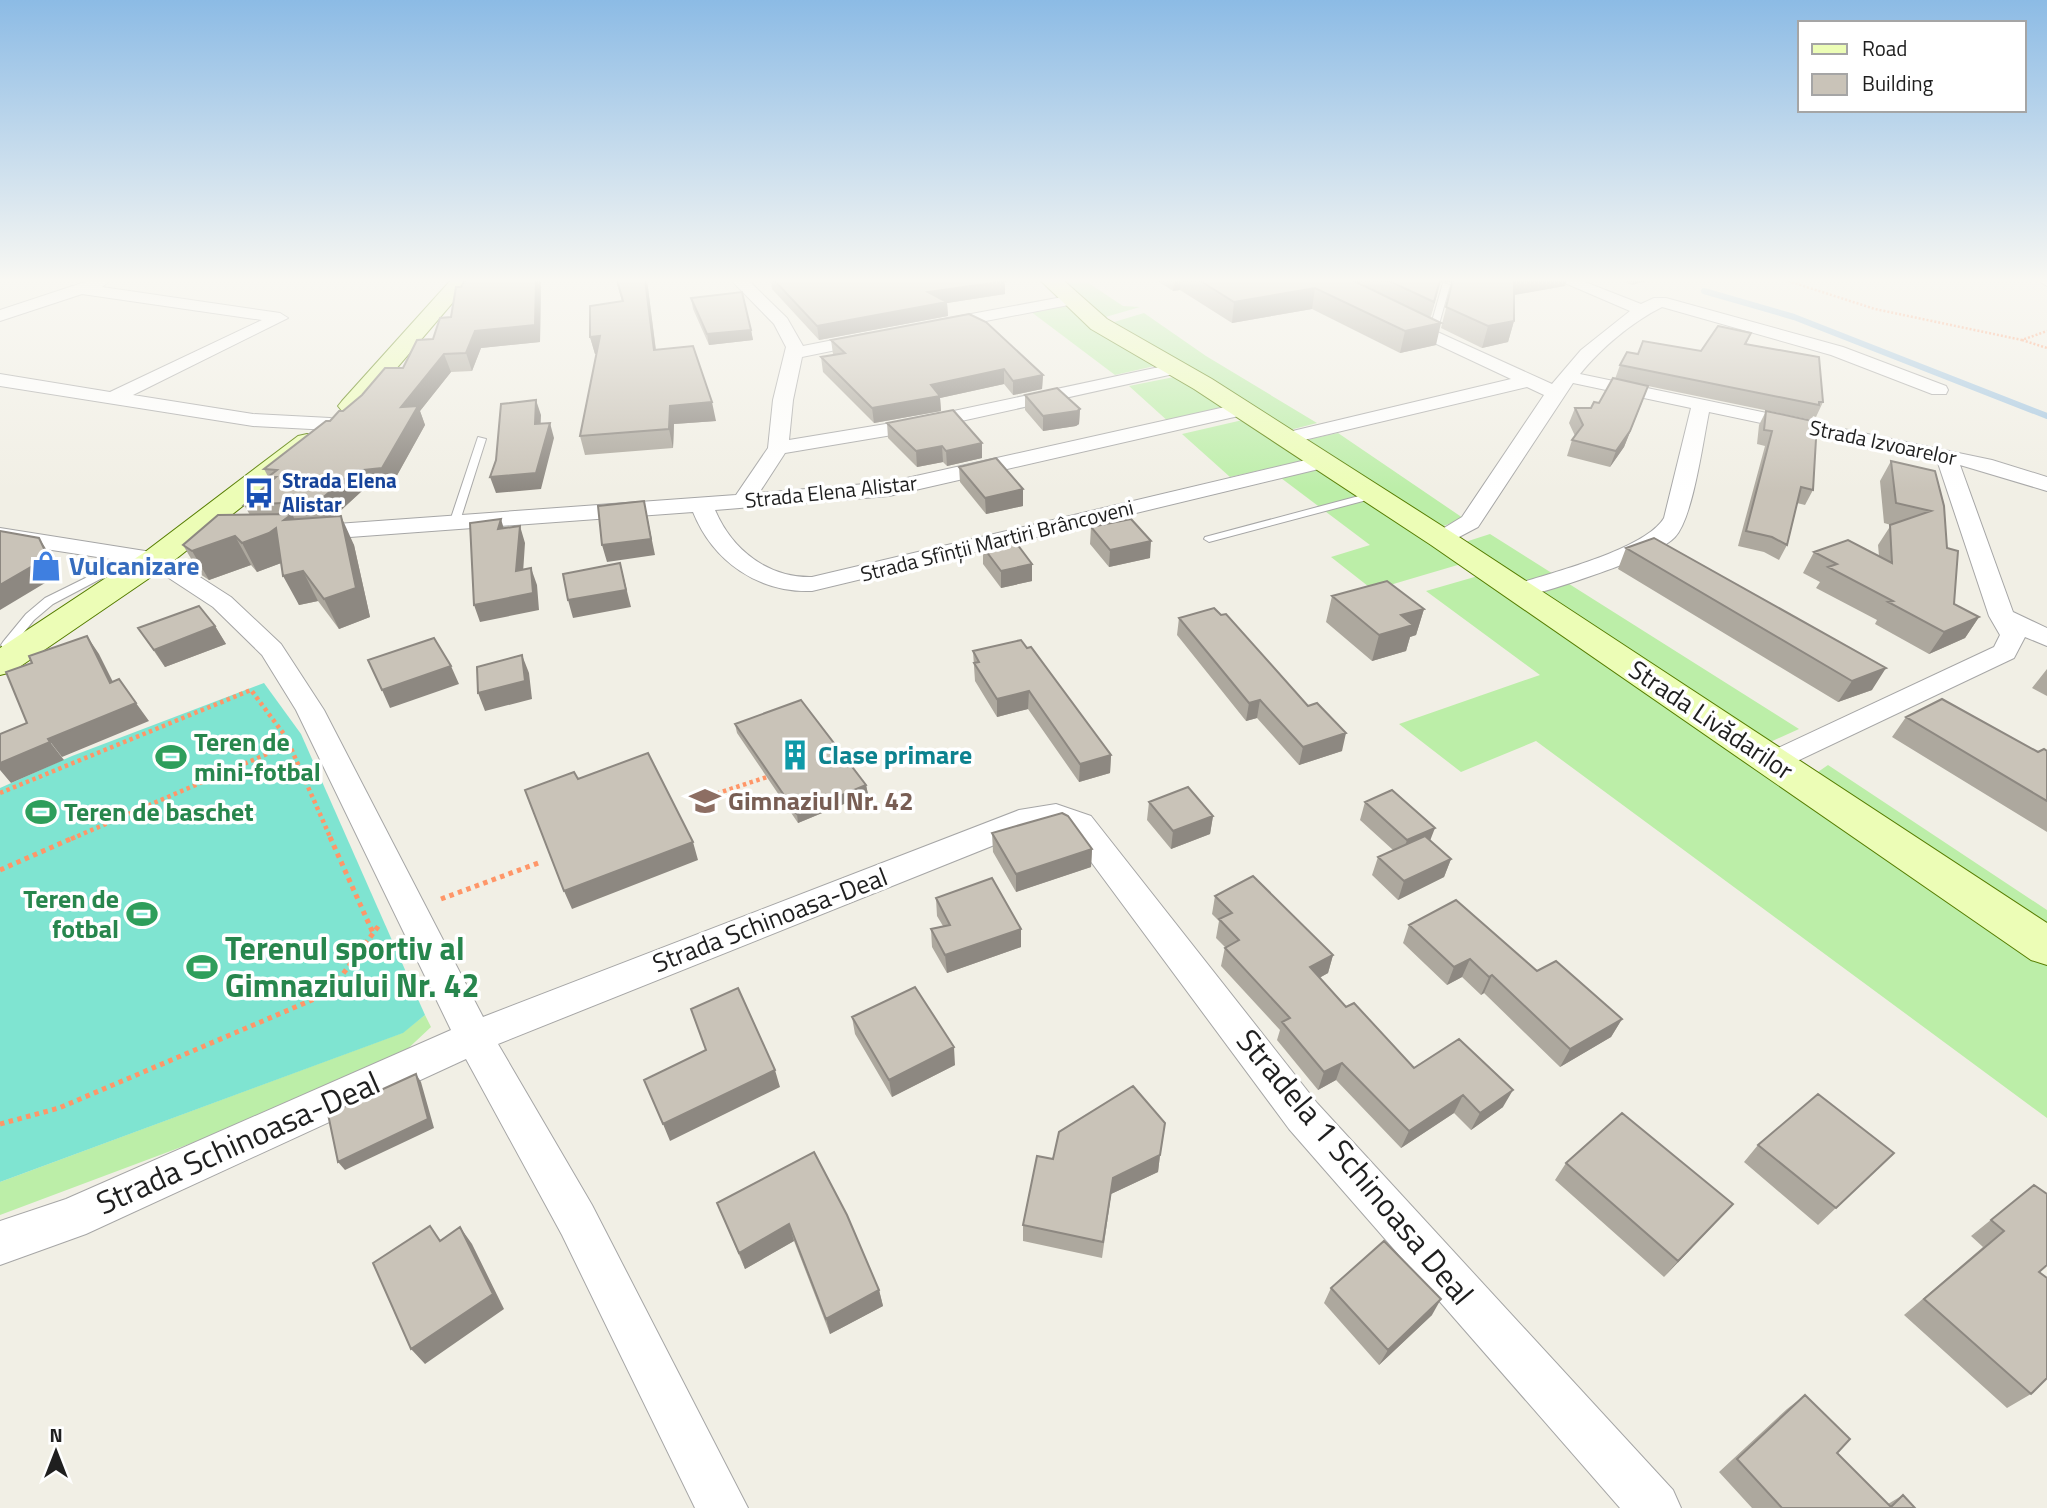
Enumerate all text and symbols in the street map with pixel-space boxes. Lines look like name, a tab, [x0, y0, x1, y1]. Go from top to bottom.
legend	[1798, 21, 2026, 112]
text: Road	[1862, 32, 1907, 64]
text: Building	[1862, 67, 1934, 99]
street label: Strada Izvoarelor	[1807, 411, 1960, 473]
place label: Strada Elena Alistar	[282, 464, 397, 520]
street label: Strada Elena Alistar	[743, 466, 919, 516]
bus stop icon: Strada Elena Alistar	[242, 476, 276, 510]
street label: Strada Sfînții Martiri Brâncoveni	[857, 491, 1137, 589]
place label: Vulcanizare	[69, 546, 200, 585]
shop icon: Vulcanizare	[29, 549, 63, 583]
street label: Strada Livădarilor	[1621, 650, 1801, 789]
place label: Teren de mini-fotbal	[194, 722, 321, 791]
place label: Clase primare	[818, 735, 972, 774]
building icon: Clase primare	[778, 738, 812, 772]
sports icon: Teren de mini-fotbal	[154, 740, 188, 774]
place label: Gimnaziul Nr. 42	[728, 781, 914, 820]
school or university icon: Gimnaziul Nr. 42	[688, 784, 722, 818]
place label: Teren de baschet	[64, 792, 254, 831]
sports icon: Teren de baschet	[24, 795, 58, 829]
street label: Strada Schinoasa-Deal	[647, 857, 893, 982]
place label: Teren de fotbal	[23, 879, 119, 948]
sports icon: Teren de fotbal	[125, 897, 159, 931]
place label: Terenul sportiv al Gimnaziului Nr. 42	[225, 924, 479, 1009]
sports icon: Terenul sportiv al Gimnaziului Nr. 42	[185, 950, 219, 984]
street label: Stradela 1 Schinoasa Deal	[1226, 1018, 1486, 1315]
street label: Strada Schinoasa-Deal	[88, 1058, 387, 1226]
north arrow	[21, 1417, 91, 1487]
text: N	[49, 1420, 63, 1449]

